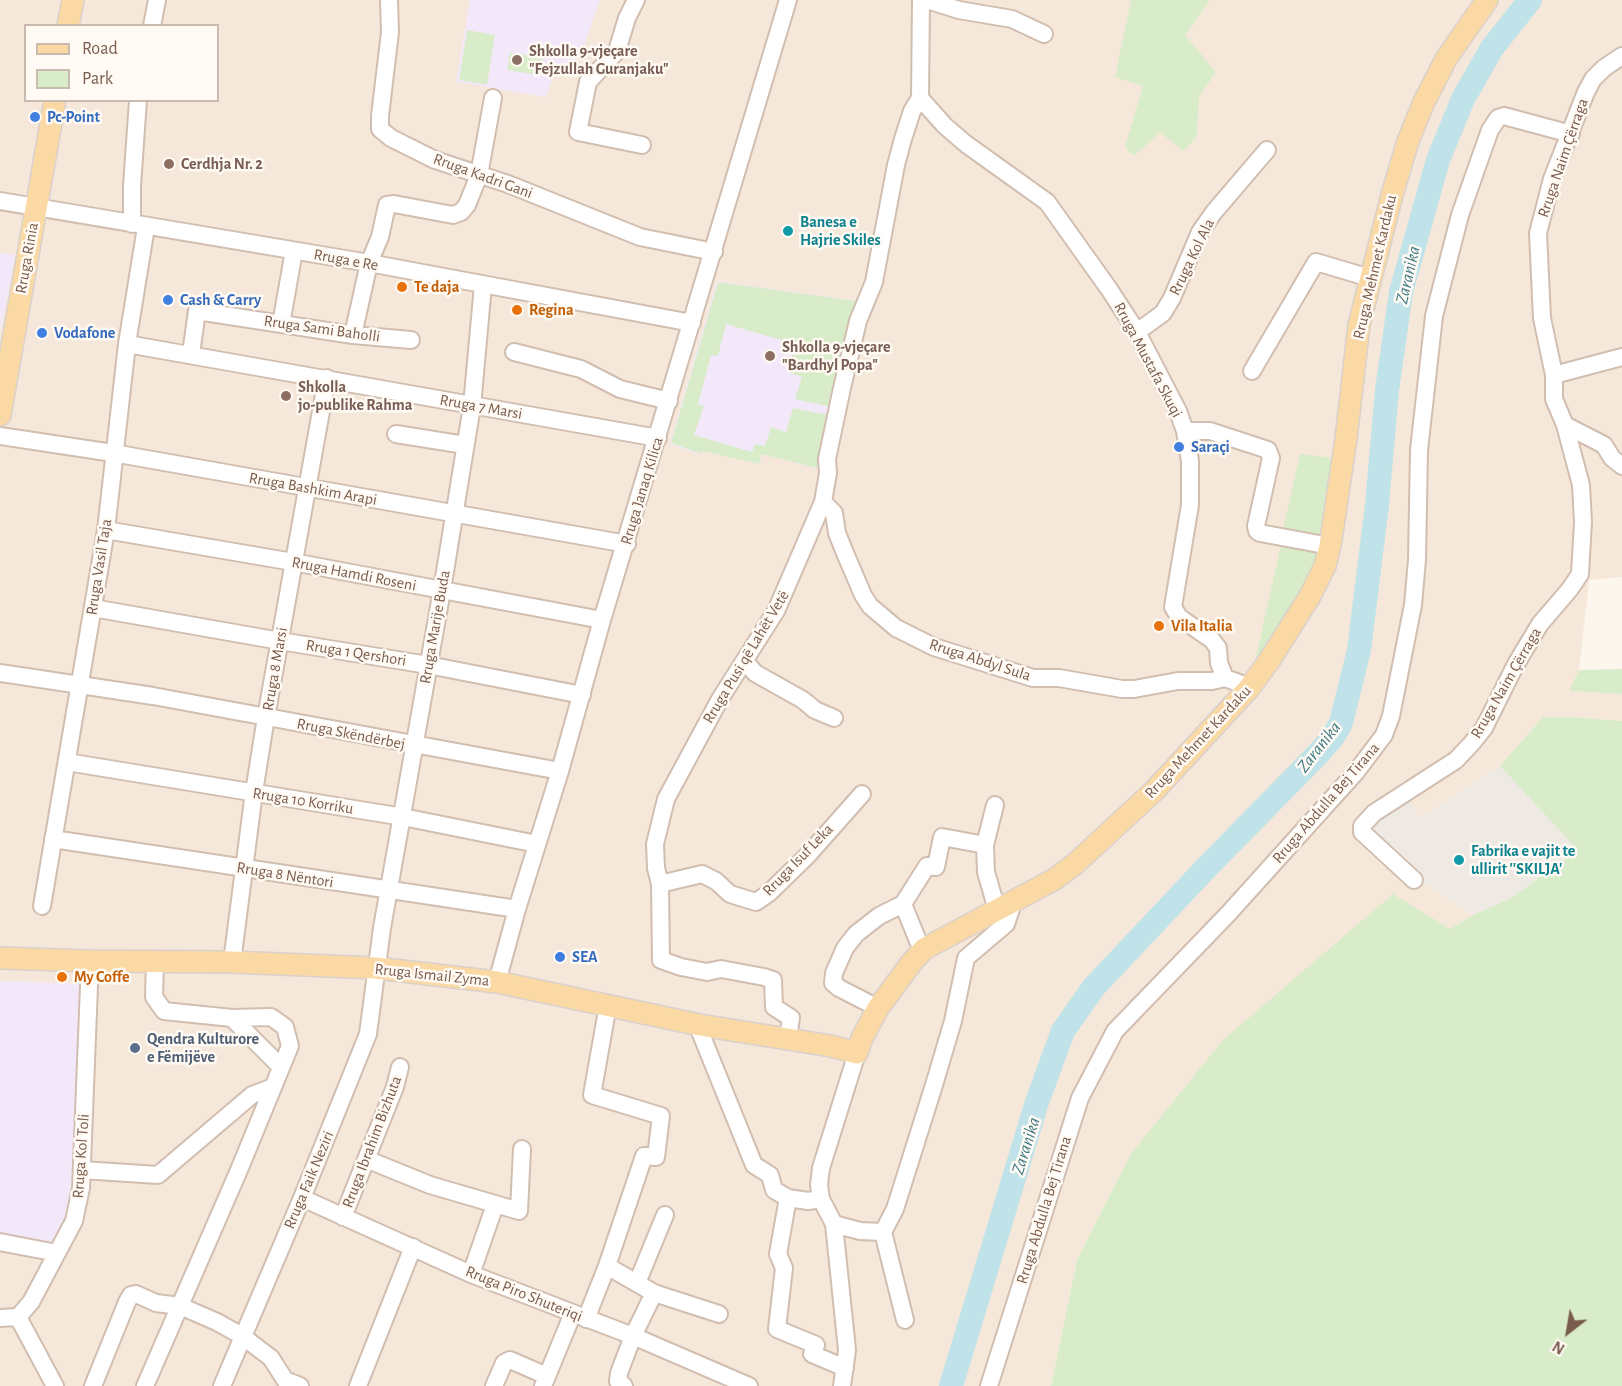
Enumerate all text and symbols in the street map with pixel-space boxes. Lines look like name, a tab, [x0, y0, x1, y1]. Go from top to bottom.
legend	[24, 24, 219, 102]
text: Road	[82, 40, 118, 58]
place label: Shkolla 9-vjeçare "Fejzullah Guranjaku"	[529, 41, 669, 79]
marker: Shkolla 9-vjeçare "Fejzullah Guranjaku"	[510, 53, 524, 67]
text: Park	[82, 70, 113, 88]
street label: Rruga Naim Çërraga	[1534, 96, 1592, 220]
place label: Pc-Point	[47, 107, 100, 127]
marker: Pc-Point	[28, 110, 42, 124]
street label: Rruga Kadri Gani	[431, 149, 535, 203]
place label: Cerdhja Nr. 2	[181, 154, 263, 174]
marker: Cerdhja Nr. 2	[162, 157, 176, 171]
street label: Rruga Mehmet Kardaku	[1349, 193, 1401, 341]
place label: Banesa e Hajrie Skiles	[800, 212, 881, 250]
street label: Rruga Kol Ala	[1165, 216, 1219, 298]
street label: Rruga Rinia	[11, 221, 43, 295]
marker: Banesa e Hajrie Skiles	[781, 224, 795, 238]
water label: Zaranika	[1391, 244, 1425, 306]
street label: Rruga e Re	[312, 245, 380, 275]
place label: Te daja	[414, 277, 459, 297]
marker: Te daja	[395, 280, 409, 294]
place label: Cash & Carry	[180, 290, 261, 310]
marker: Cash & Carry	[161, 293, 175, 307]
street label: Rruga Mustafa Skuqi	[1110, 299, 1186, 421]
place label: Regina	[529, 300, 574, 320]
marker: Regina	[510, 303, 524, 317]
street label: Rruga Sami Baholli	[263, 311, 381, 347]
place label: Vodafone	[54, 323, 115, 343]
marker: Vodafone	[35, 326, 49, 340]
place label: Shkolla 9-vjeçare "Bardhyl Popa"	[782, 337, 891, 375]
marker: Shkolla 9-vjeçare "Bardhyl Popa"	[763, 349, 777, 363]
place label: Shkolla jo-publike Rahma	[298, 377, 412, 415]
marker: Shkolla jo-publike Rahma	[279, 389, 293, 403]
street label: Rruga 7 Marsi	[438, 390, 524, 424]
street label: Rruga Janaq Kilica	[616, 435, 668, 547]
place label: Saraçi	[1191, 437, 1230, 457]
marker: Saraçi	[1172, 440, 1186, 454]
street label: Rruga Bashkim Arapi	[247, 468, 379, 510]
street label: Rruga Vasil Taja	[82, 517, 116, 617]
street label: Rruga Hamdi Roseni	[290, 552, 418, 596]
street label: Rruga Marije Buda	[416, 569, 454, 685]
street label: Rruga Pusi që Lahët Vetë	[699, 587, 793, 727]
place label: Vila Italia	[1171, 616, 1233, 636]
marker: Vila Italia	[1152, 619, 1166, 633]
street label: Rruga Naim Çërraga	[1466, 624, 1546, 742]
street label: Rruga 8 Marsi	[258, 626, 292, 712]
street label: Rruga Abdyl Sula	[927, 635, 1033, 685]
street label: Rruga 1 Qershori	[304, 636, 408, 670]
street label: Rruga Mehmet Kardaku	[1141, 682, 1255, 802]
street label: Rruga Skëndërbej	[295, 714, 407, 754]
water label: Zaranika	[1292, 717, 1346, 777]
street label: Rruga Abdulla Bej Tirana	[1268, 739, 1384, 867]
street label: Rruga 10 Korriku	[251, 784, 355, 818]
street label: Rruga Isuf Leka	[759, 820, 837, 900]
place label: Fabrika e vajit te ullirit ''SKILJA'	[1471, 841, 1575, 879]
marker: Fabrika e vajit te ullirit ''SKILJA'	[1452, 853, 1466, 867]
street label: Rruga 8 Nëntori	[235, 858, 335, 892]
place label: SEA	[572, 947, 598, 967]
marker: SEA	[553, 950, 567, 964]
street label: Rruga Ismail Zyma	[374, 959, 490, 991]
place label: My Coffe	[74, 967, 129, 987]
marker: My Coffe	[55, 970, 69, 984]
place label: Qendra Kulturore e Fëmijëve	[147, 1029, 259, 1067]
marker: Qendra Kulturore e Fëmijëve	[128, 1041, 142, 1055]
street label: Rruga Ibrahim Bizhuta	[338, 1073, 406, 1211]
street label: Rruga Kol Toli	[68, 1113, 94, 1199]
water label: Zaranika	[1007, 1115, 1045, 1177]
street label: Rruga Faik Neziri	[280, 1128, 338, 1232]
street label: Rruga Abdulla Bej Tirana	[1012, 1134, 1076, 1286]
street label: Rruga Piro Shuteriqi	[463, 1262, 585, 1326]
north arrow	[1538, 1302, 1598, 1362]
text: N	[1550, 1338, 1568, 1357]

